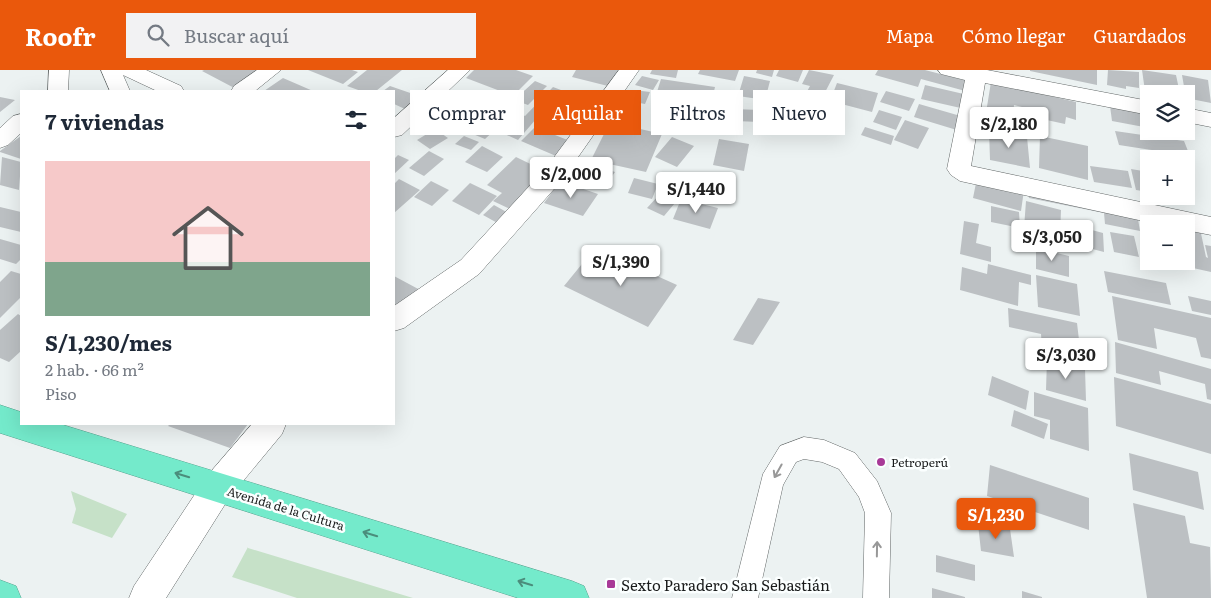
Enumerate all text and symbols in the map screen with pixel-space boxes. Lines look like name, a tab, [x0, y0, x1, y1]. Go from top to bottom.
search box	[126, 13, 476, 58]
text: Roofr	[25, 18, 96, 53]
icon: search	[144, 21, 172, 49]
text: Buscar aquí	[184, 21, 289, 49]
text: Mapa	[886, 22, 934, 49]
text: Cómo llegar	[962, 22, 1065, 49]
text: Guardados	[1093, 22, 1186, 49]
map controls	[1140, 85, 1195, 270]
button: layers	[1140, 85, 1195, 140]
chip: Comprar	[410, 90, 524, 135]
chip: Alquilar	[534, 90, 641, 135]
chip: Filtros	[651, 90, 743, 135]
chip: Nuevo	[753, 90, 845, 135]
text: 7 viviendas	[45, 105, 164, 136]
icon: filters	[342, 106, 370, 134]
pin: S/2,180	[963, 106, 1055, 149]
text: S/2,180	[981, 111, 1037, 135]
button: +	[1140, 150, 1195, 205]
pin: S/2,000	[525, 156, 617, 199]
text: S/2,000	[541, 161, 601, 185]
pin: S/1,440	[650, 172, 742, 214]
text: S/1,440	[667, 176, 725, 200]
icon: home	[163, 193, 253, 283]
button: −	[1140, 215, 1195, 270]
pin: S/3,050	[1006, 220, 1098, 262]
text: S/3,050	[1022, 224, 1082, 248]
pin: S/1,390	[575, 244, 667, 287]
text: S/1,390	[592, 249, 650, 273]
text: S/1,230/mes	[45, 326, 172, 357]
pin: S/3,030	[1020, 338, 1112, 380]
text: S/3,030	[1036, 342, 1096, 366]
text: 2 hab. · 66 m²	[45, 357, 144, 381]
text: Piso	[45, 381, 77, 405]
place label: Petroperú	[891, 453, 949, 471]
marker: Petroperú	[875, 456, 887, 468]
one-way arrow	[773, 464, 783, 479]
one-way arrow	[174, 470, 190, 480]
street label: Avenida de la Cultura	[225, 482, 347, 535]
pin: S/1,230	[950, 498, 1042, 540]
text: S/1,230	[968, 502, 1024, 526]
one-way arrow	[363, 529, 379, 539]
one-way arrow	[873, 542, 882, 558]
place label: Sexto Paradero San Sebastián	[621, 573, 830, 596]
one-way arrow	[518, 578, 534, 588]
marker: Sexto Paradero San Sebastián	[605, 578, 617, 590]

